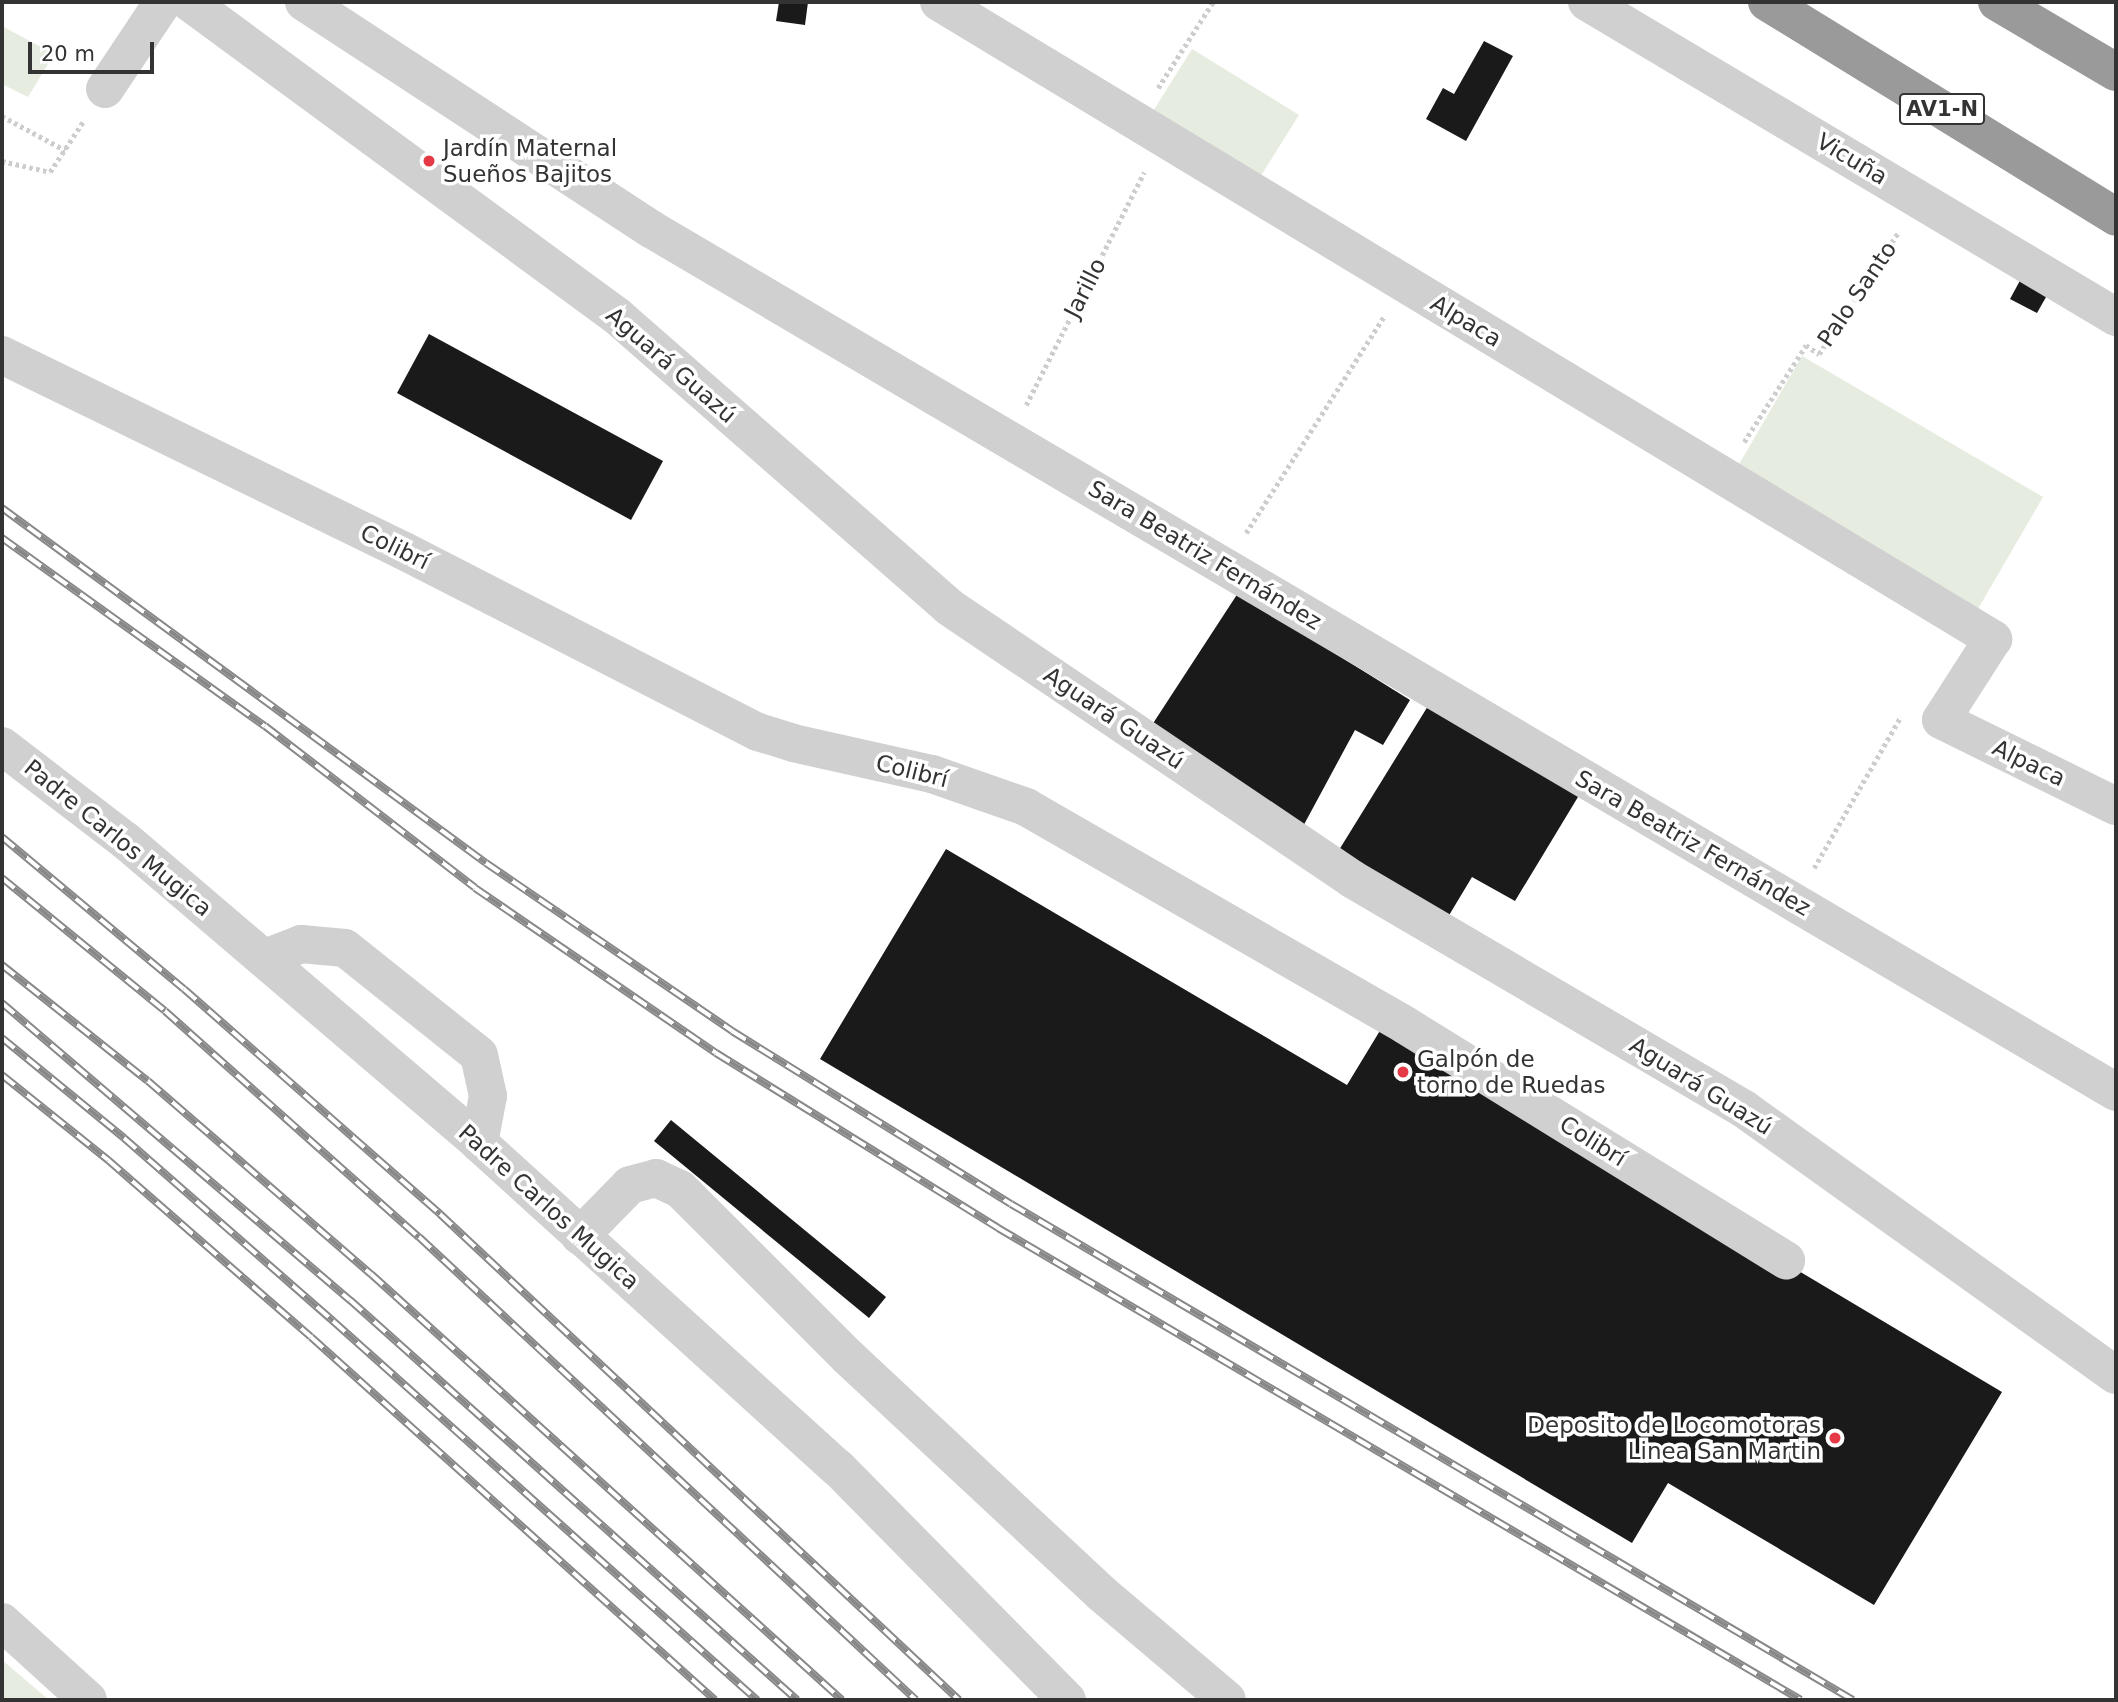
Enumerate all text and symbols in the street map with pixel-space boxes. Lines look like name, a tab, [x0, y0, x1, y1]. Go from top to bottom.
scale bar	[32, 28, 158, 72]
text: 20 m	[41, 42, 95, 66]
road number: AV1-N	[1898, 92, 1986, 126]
street label: Vicuña	[1812, 127, 1892, 191]
place label: Jardín Maternal Sueños Bajitos	[443, 134, 617, 188]
marker: Jardín Maternal Sueños Bajitos	[421, 153, 437, 169]
street label: Palo Santo	[1812, 236, 1902, 352]
street label: Jarillo	[1058, 253, 1112, 323]
street label: Alpaca	[1426, 289, 1506, 353]
street label: Aguará Guazú	[600, 301, 742, 429]
street label: Sara Beatriz Fernández	[1083, 474, 1327, 636]
street label: Colibrí	[356, 519, 434, 575]
street label: Aguará Guazú	[1039, 661, 1189, 775]
street label: Alpaca	[1988, 734, 2070, 792]
street label: Colibrí	[873, 749, 951, 793]
street label: Padre Carlos Mugica	[19, 754, 217, 922]
street label: Sara Beatriz Fernández	[1570, 764, 1816, 922]
street label: Aguará Guazú	[1625, 1031, 1777, 1141]
place label: Galpón de torno de Ruedas	[1417, 1045, 1606, 1099]
marker: Galpón de torno de Ruedas	[1395, 1064, 1411, 1080]
street label: Colibrí	[1555, 1110, 1631, 1172]
street label: Padre Carlos Mugica	[453, 1119, 645, 1295]
place label: Deposito de Locomotoras Linea San Martin	[1527, 1411, 1821, 1465]
marker: Deposito de Locomotoras Linea San Martin	[1827, 1430, 1843, 1446]

